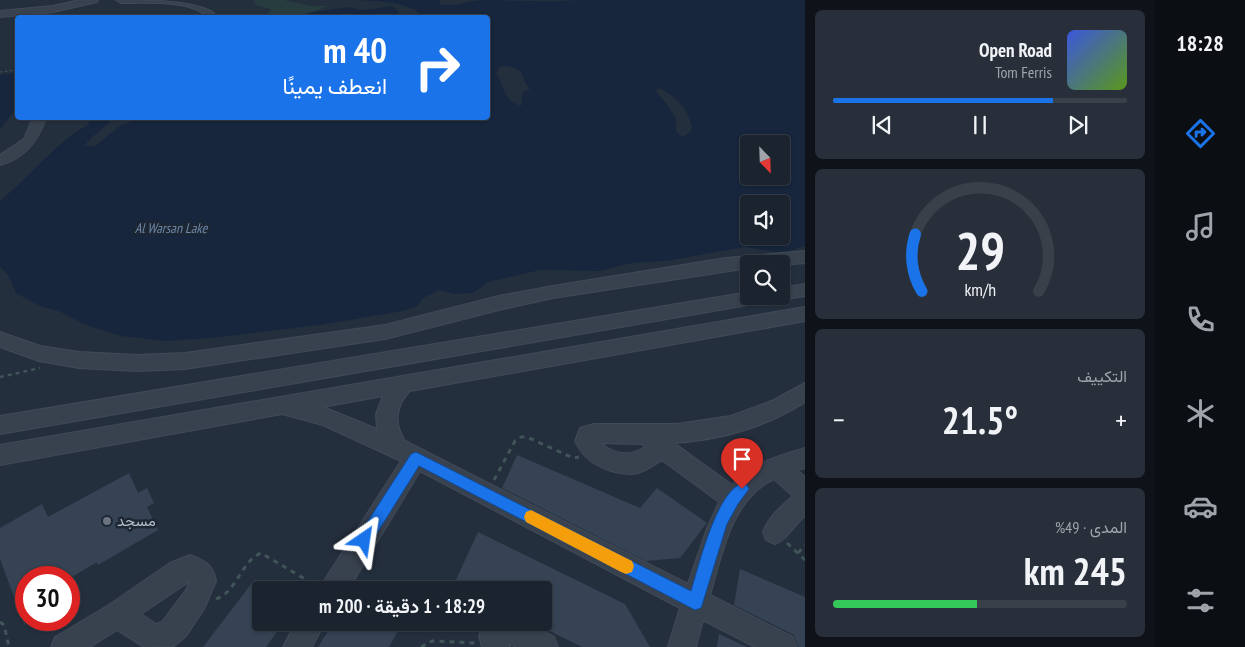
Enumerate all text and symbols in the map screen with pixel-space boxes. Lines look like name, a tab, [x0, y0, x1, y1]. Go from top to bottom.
text: 40 m	[323, 27, 387, 73]
text: 18:28	[1176, 29, 1224, 57]
icon: right	[405, 35, 470, 100]
text: Open Road	[979, 38, 1052, 62]
text: Tom Ferris	[995, 62, 1052, 82]
text: انعطف يمينًا	[282, 72, 387, 100]
icon: previous	[868, 111, 896, 139]
icon: pause	[966, 111, 994, 139]
icon: next	[1064, 111, 1092, 139]
icon: directions	[1183, 116, 1218, 151]
north arrow	[740, 135, 790, 185]
map controls	[740, 135, 790, 305]
button: sound	[740, 195, 790, 245]
icon: music	[1183, 209, 1218, 244]
text: 29	[955, 217, 1005, 284]
water label: Al Warsan Lake	[135, 219, 209, 237]
button: search	[740, 255, 790, 305]
text: km/h	[964, 278, 996, 301]
icon: phone	[1183, 302, 1218, 337]
text: التكييف	[1077, 366, 1127, 386]
text: 21.5°	[942, 395, 1018, 444]
icon: climate	[1183, 396, 1218, 431]
text: −	[833, 401, 845, 438]
text: +	[1115, 401, 1127, 438]
pin	[721, 438, 763, 489]
icon: arrive	[728, 445, 756, 473]
icon: car	[1183, 489, 1218, 524]
place label: مسجد	[117, 511, 156, 530]
position arrow	[337, 513, 389, 565]
marker: مسجد	[101, 515, 113, 527]
text: المدى · 49%	[1055, 517, 1127, 537]
text: 245 km	[1024, 546, 1127, 595]
speed limit sign: 30	[15, 566, 80, 631]
icon: filters	[1183, 583, 1218, 618]
text: 18:29 · 1 دقيقة · 200 m	[319, 594, 485, 618]

